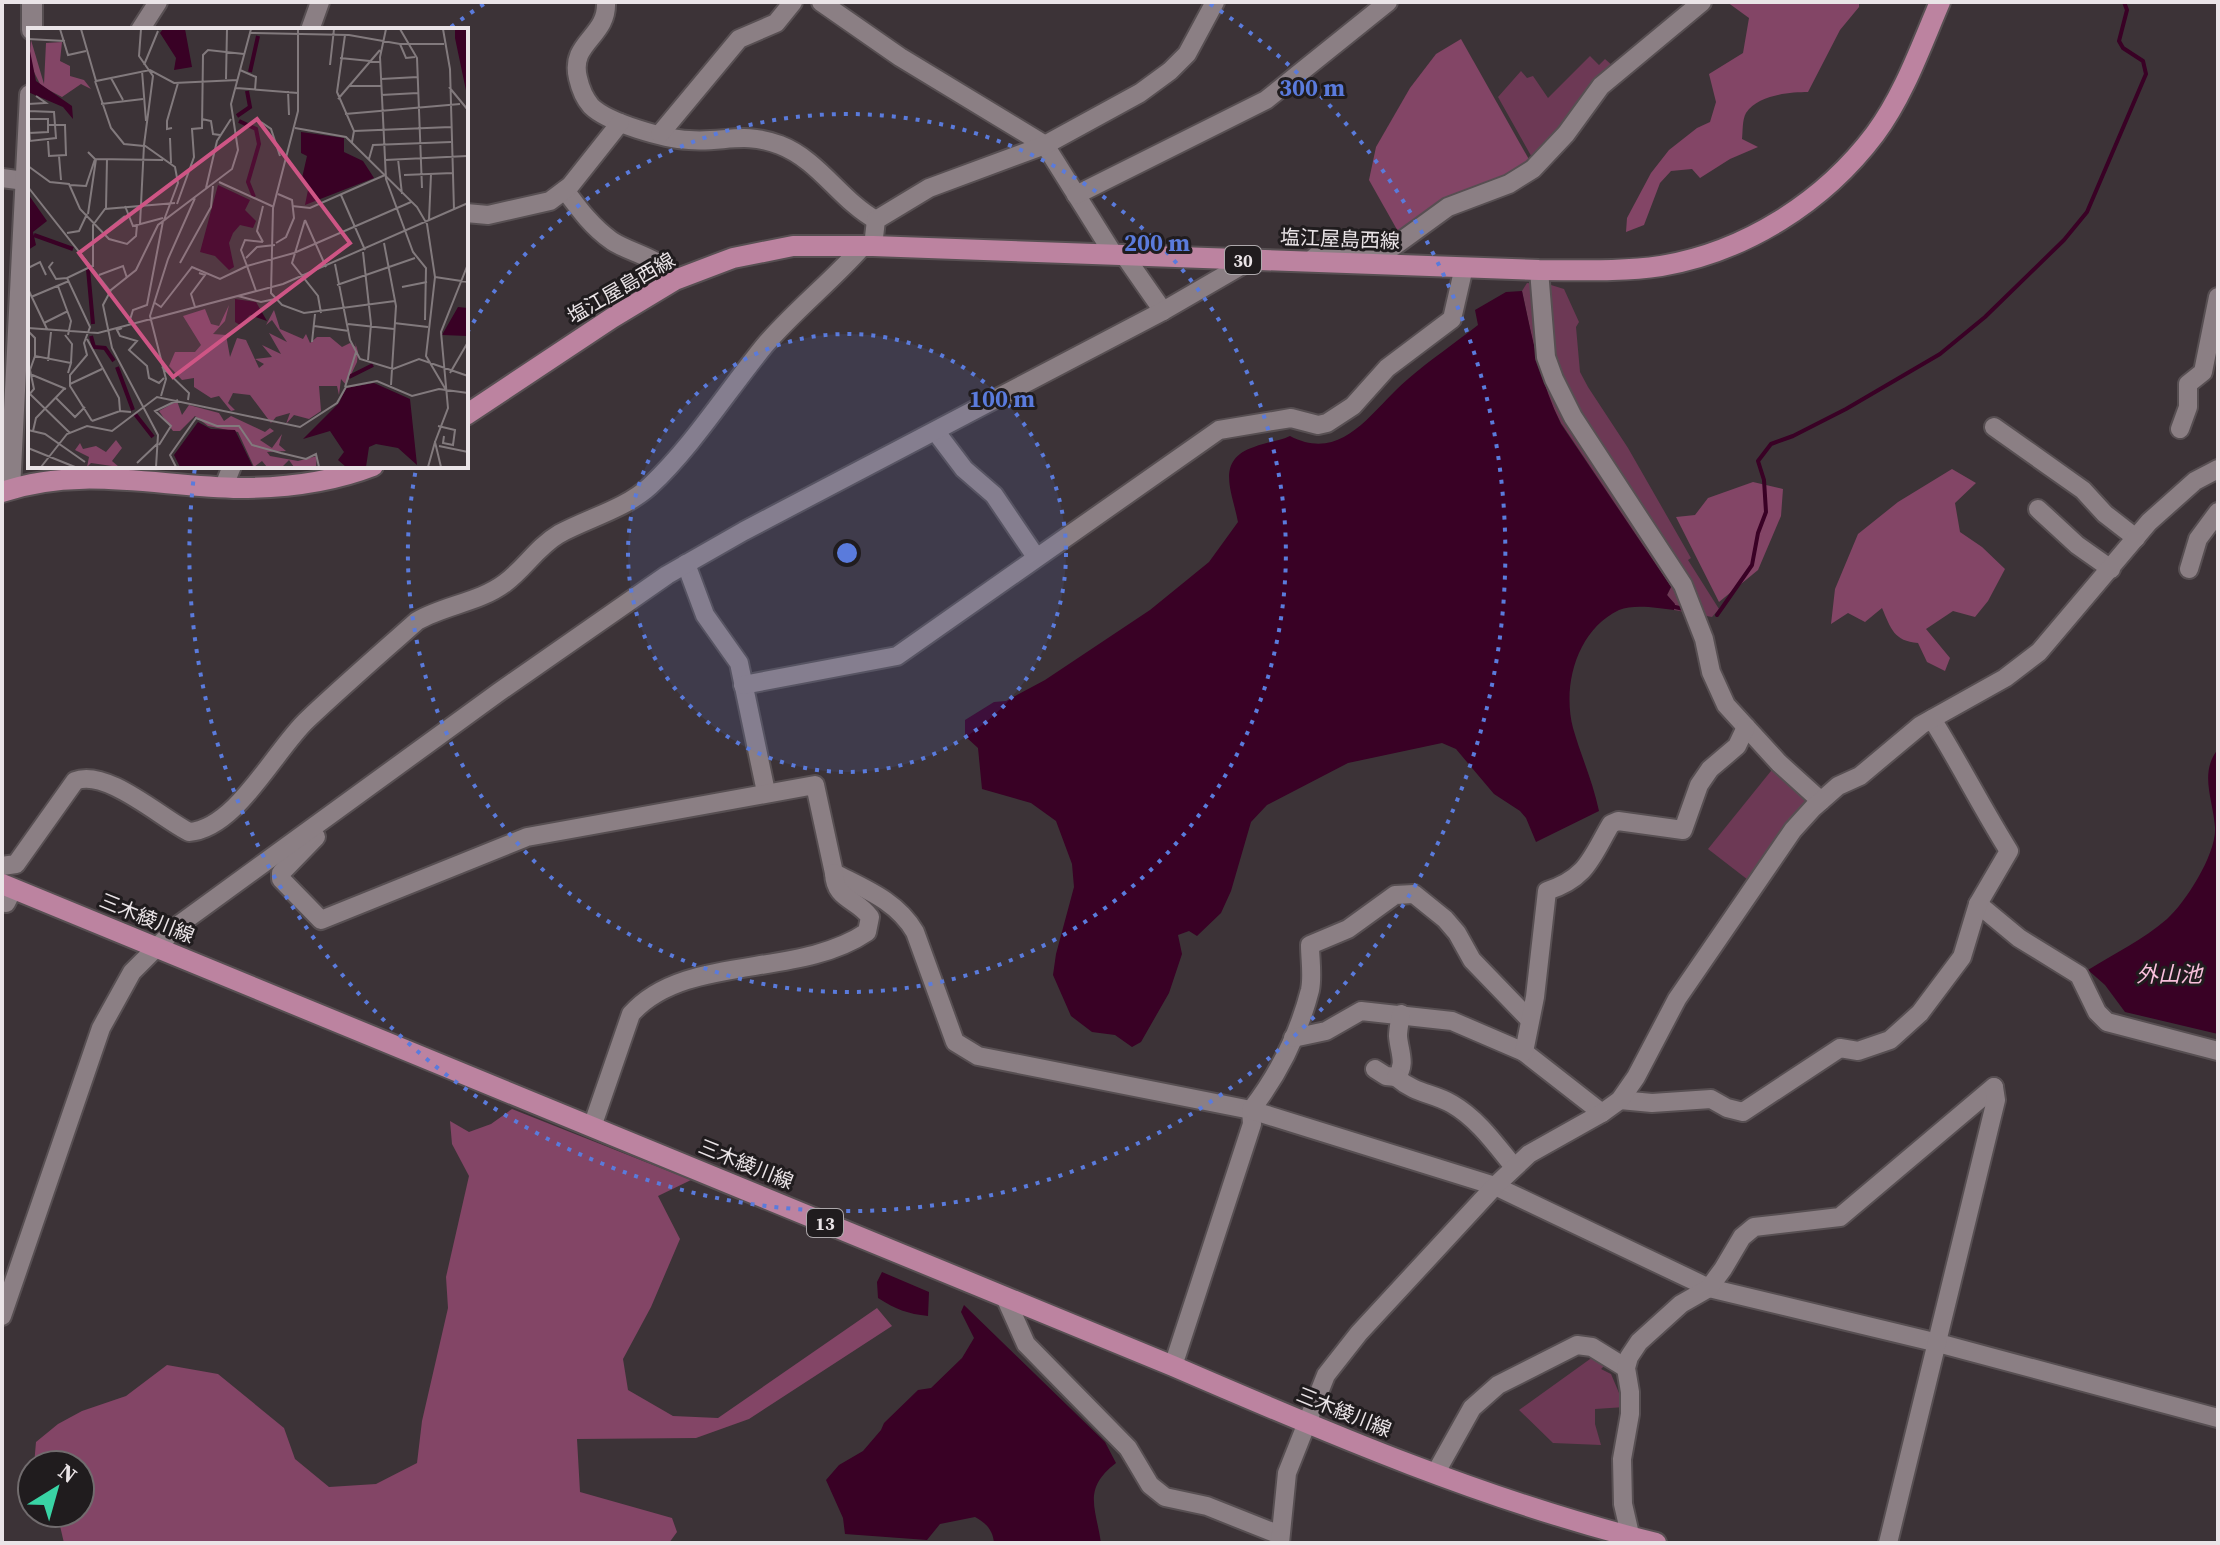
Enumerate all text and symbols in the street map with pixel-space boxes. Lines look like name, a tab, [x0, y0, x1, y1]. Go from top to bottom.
inset map	[28, 28, 468, 468]
text: 300 m	[1279, 71, 1345, 104]
street label: 塩江屋島西線	[1280, 223, 1400, 255]
text: 200 m	[1124, 226, 1190, 259]
street label: 塩江屋島西線	[562, 246, 680, 330]
road number: 30	[1225, 246, 1261, 274]
text: 100 m	[969, 382, 1035, 415]
centre of rings	[833, 539, 861, 567]
street label: 三木綾川線	[95, 886, 199, 950]
water label: 外山池	[2136, 959, 2204, 989]
street label: 三木綾川線	[694, 1132, 798, 1196]
road number: 13	[807, 1209, 843, 1237]
street label: 三木綾川線	[1292, 1380, 1396, 1444]
north arrow	[16, 1449, 96, 1529]
text: N	[53, 1456, 83, 1490]

